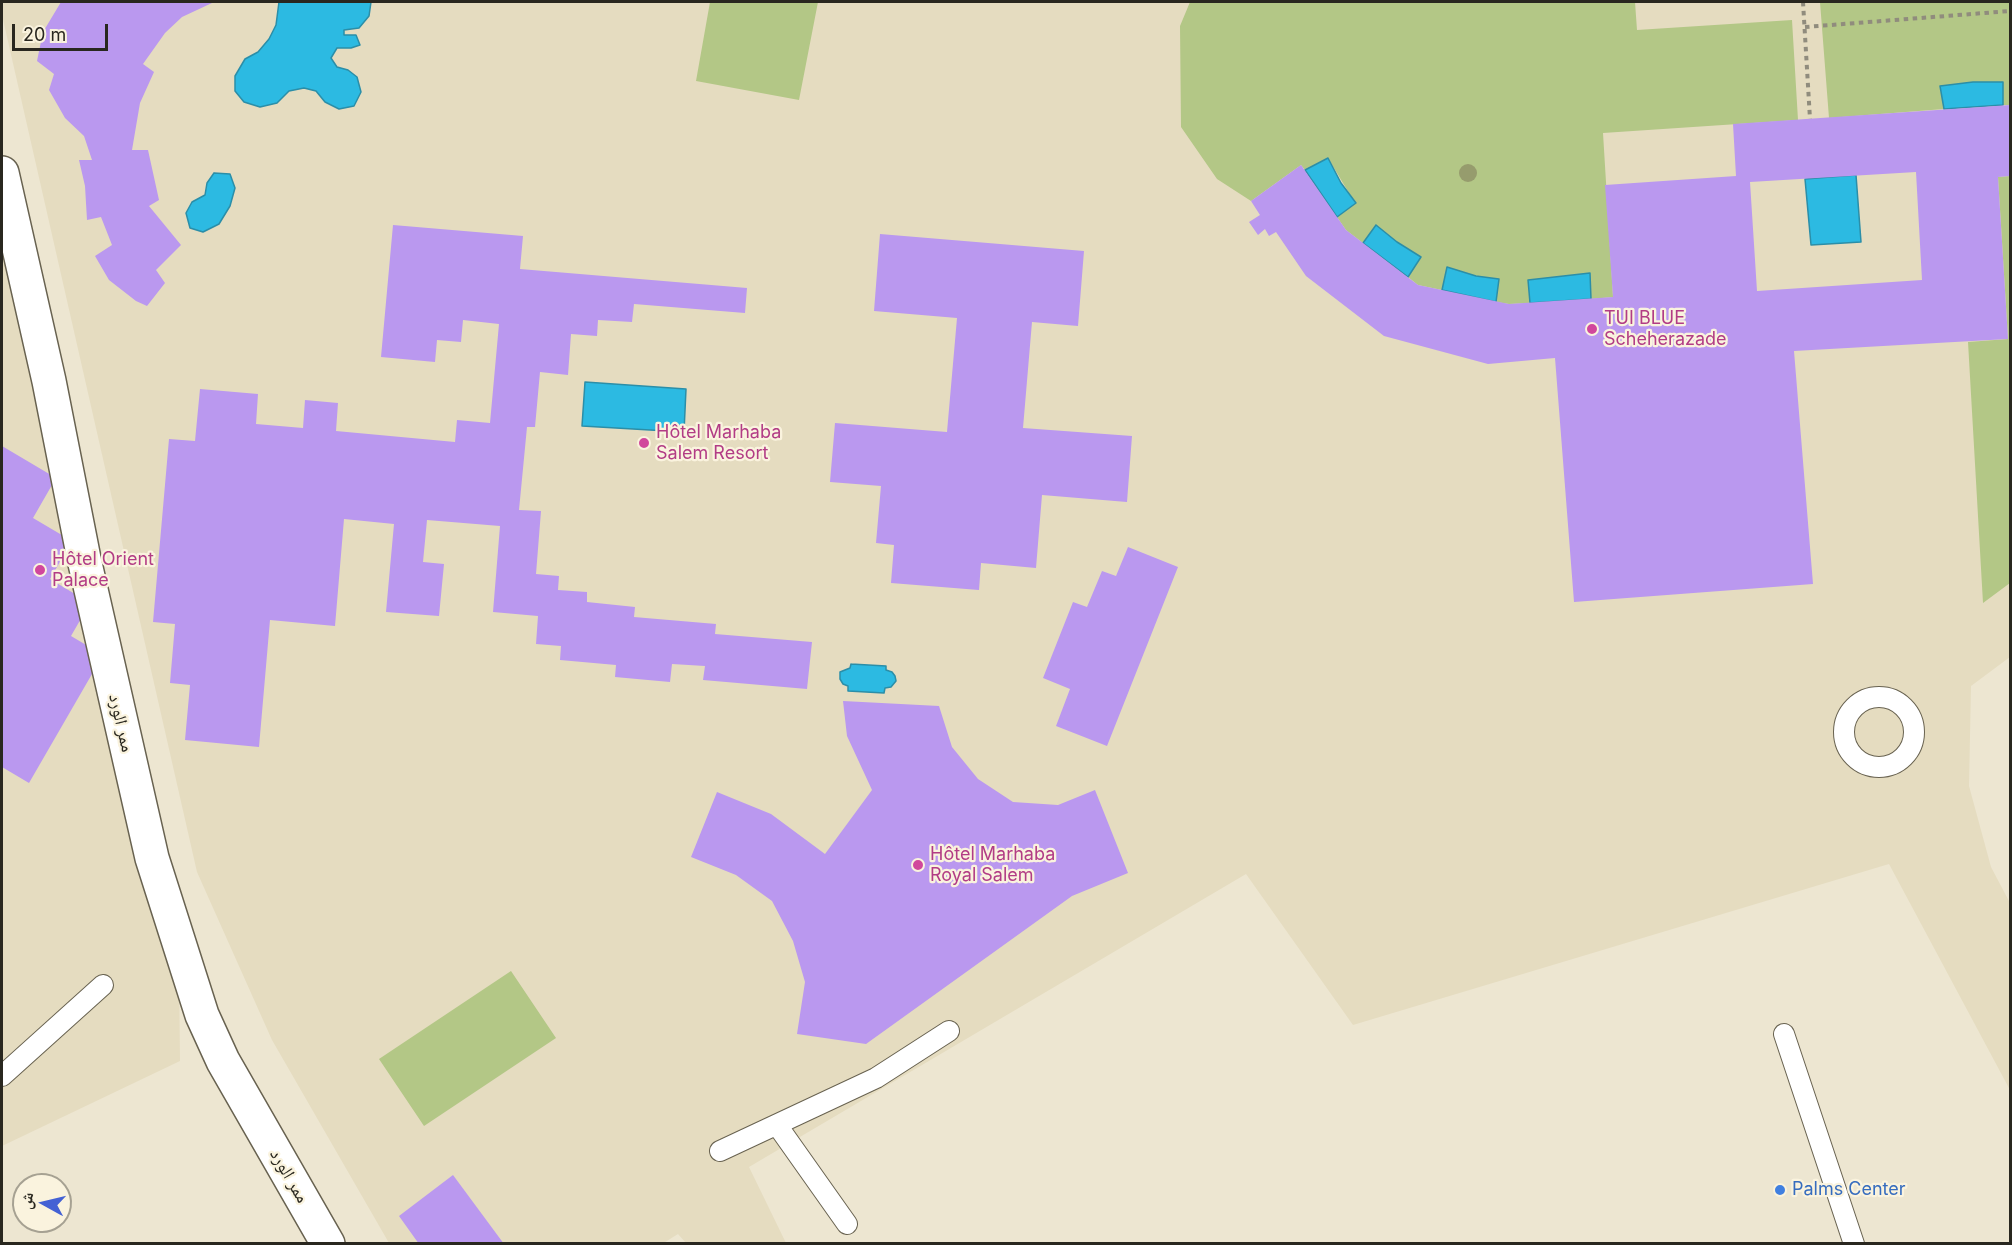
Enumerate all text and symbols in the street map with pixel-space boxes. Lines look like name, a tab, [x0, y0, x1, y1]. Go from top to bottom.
scale bar	[15, 12, 111, 50]
text: 20 m	[23, 24, 66, 45]
place label: TUI BLUE Scheherazade	[1604, 308, 1727, 350]
marker: TUI BLUE Scheherazade	[1585, 322, 1599, 336]
place label: Hôtel Marhaba Salem Resort	[656, 422, 781, 464]
marker: Hôtel Marhaba Salem Resort	[637, 436, 651, 450]
place label: Hôtel Orient Palace	[52, 549, 154, 592]
marker: Hôtel Orient Palace	[33, 563, 47, 577]
street label: ممر الورد	[104, 692, 138, 754]
place label: Hôtel Marhaba Royal Salem	[930, 844, 1055, 886]
marker: Hôtel Marhaba Royal Salem	[911, 858, 925, 872]
street label: ممر الورد	[265, 1145, 313, 1207]
north arrow	[12, 1173, 72, 1233]
place label: Palms Center	[1792, 1179, 1906, 1201]
marker: Palms Center	[1773, 1183, 1787, 1197]
text: ش	[15, 1191, 37, 1211]

